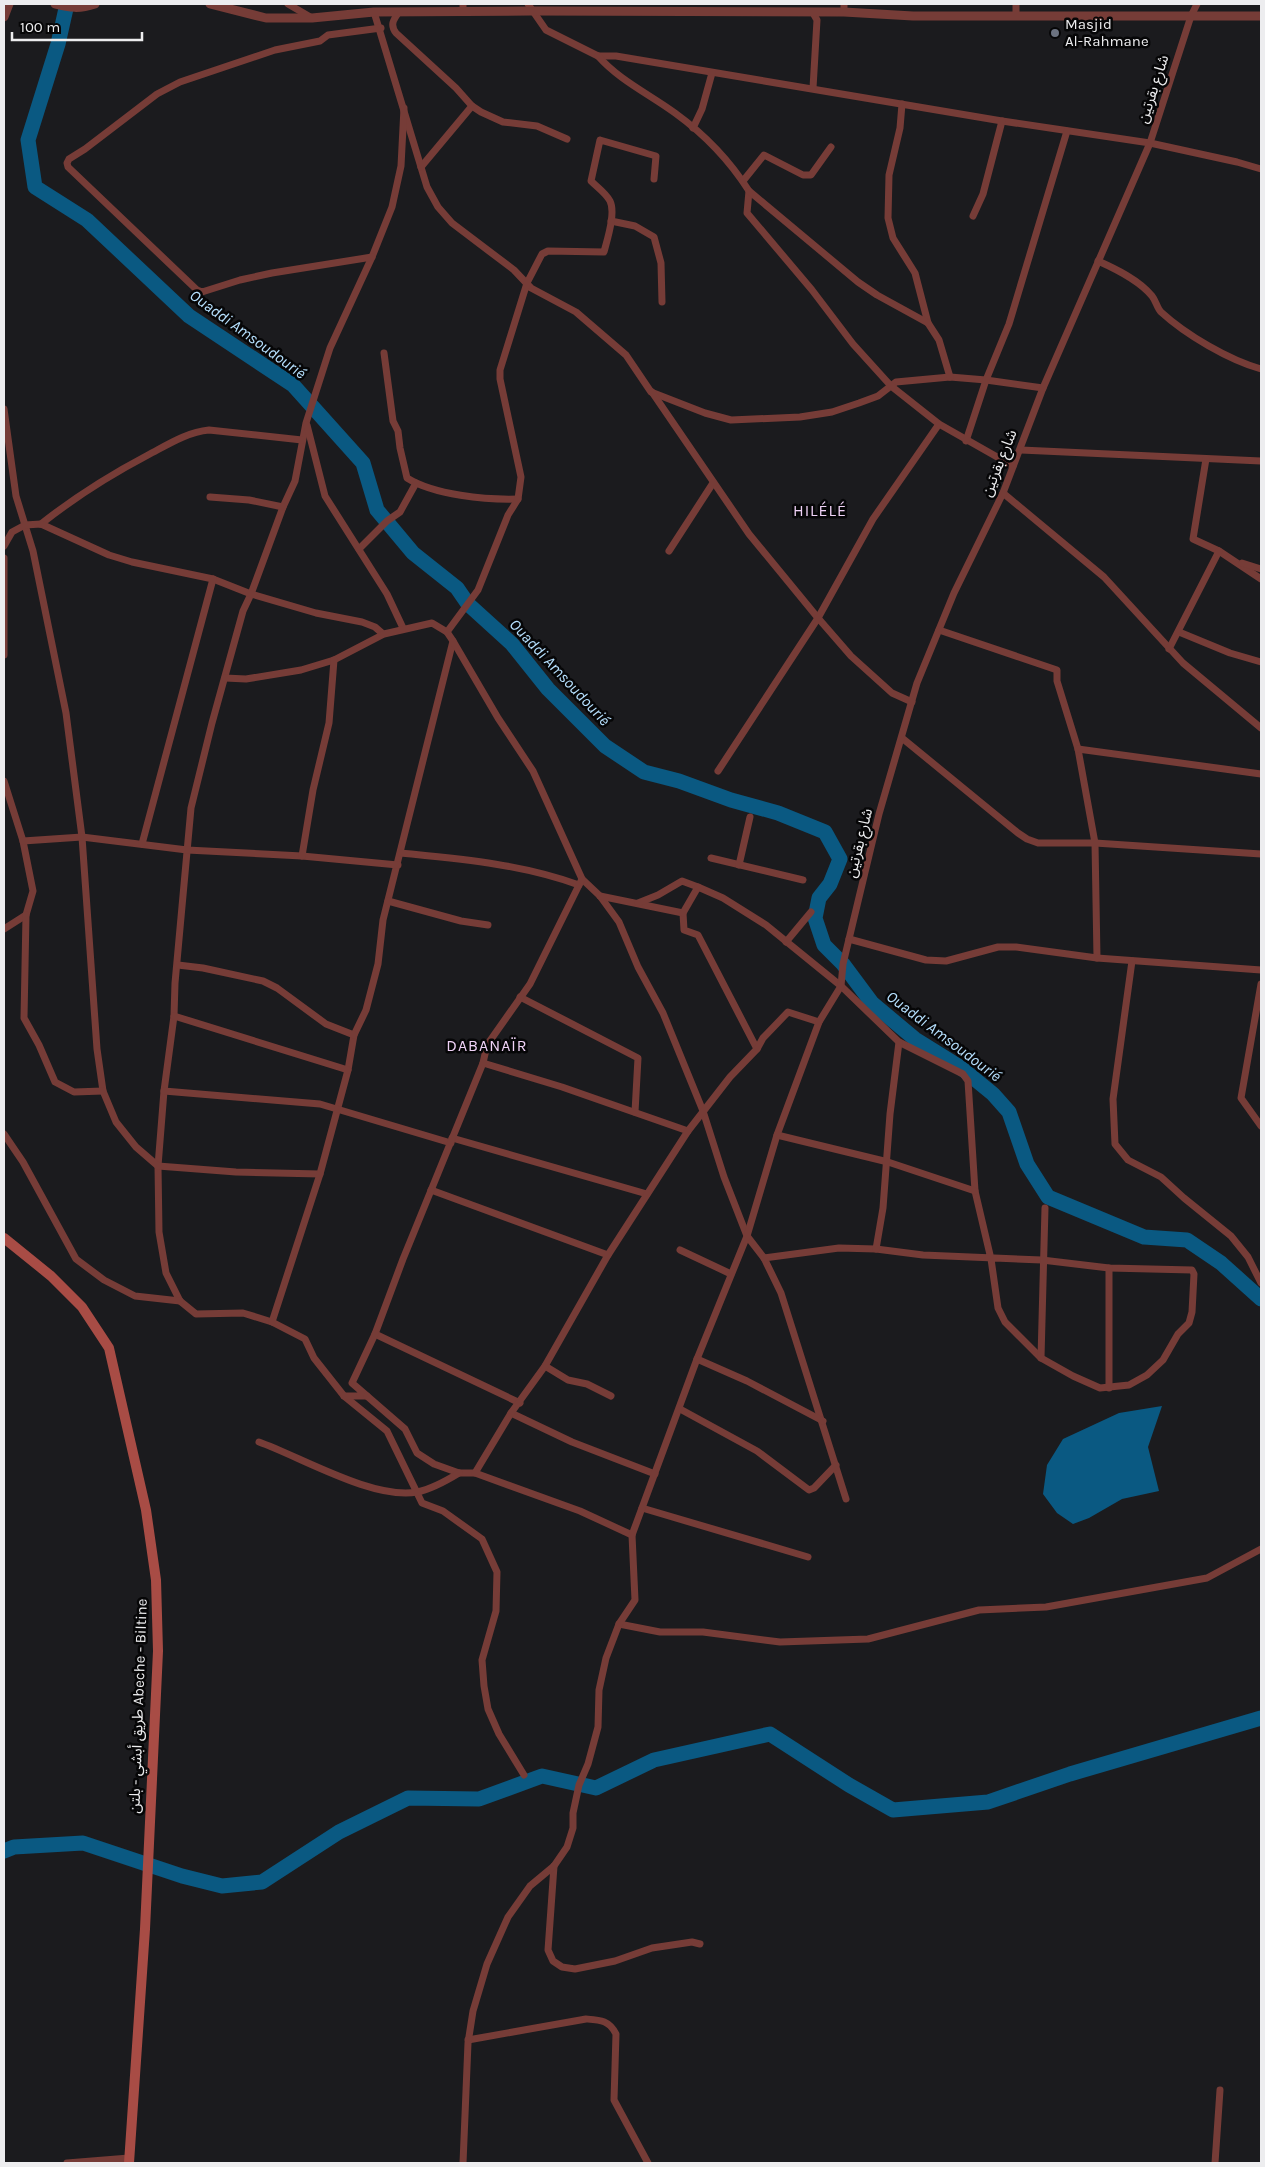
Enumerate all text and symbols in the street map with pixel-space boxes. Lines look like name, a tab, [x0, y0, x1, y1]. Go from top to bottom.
scale bar	[12, 10, 142, 42]
place label: Masjid Al-Rahmane	[1065, 15, 1149, 50]
text: 100 m	[20, 18, 60, 36]
marker: Masjid Al-Rahmane	[1049, 27, 1061, 39]
street label: شارع بقرتين	[1134, 52, 1175, 126]
water label: Ouaddi Amsoudourié	[186, 285, 310, 383]
street label: شارع بقرتين	[977, 427, 1023, 500]
district label: HILÉLÉ	[793, 501, 847, 520]
water label: Ouaddi Amsoudourié	[506, 615, 615, 730]
street label: شارع بقرتين	[842, 806, 879, 880]
water label: Ouaddi Amsoudourié	[883, 987, 1006, 1086]
district label: DABANAÏR	[446, 1036, 528, 1055]
street label: طريق أبشي - بلتن Abeche - Biltine	[125, 1598, 153, 1814]

